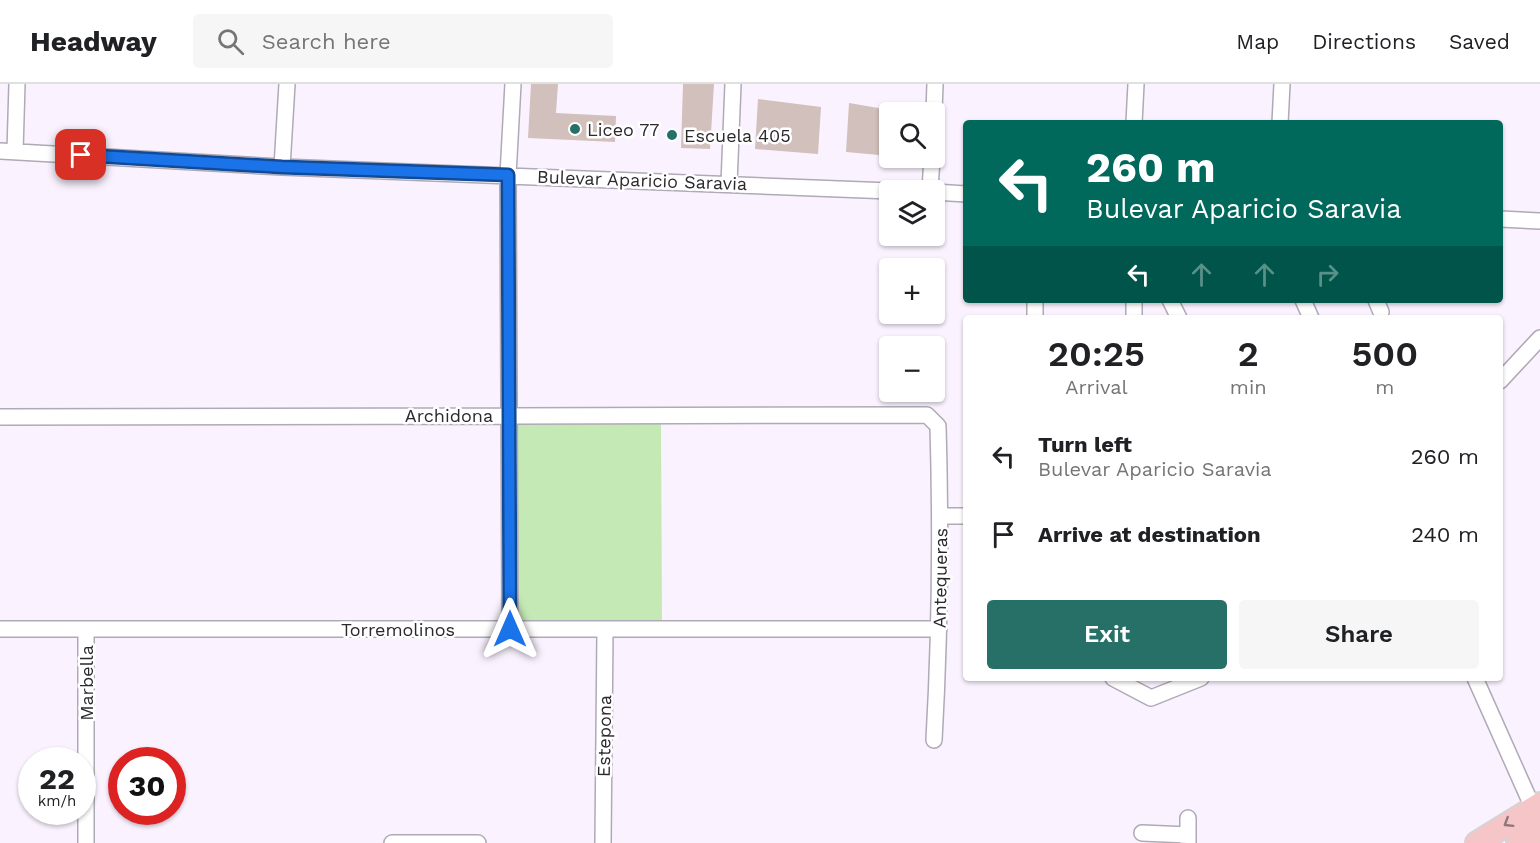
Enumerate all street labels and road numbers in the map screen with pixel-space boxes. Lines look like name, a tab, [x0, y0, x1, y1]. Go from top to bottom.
street label: Bulevar Aparicio Saravia	[537, 166, 747, 194]
street label: Archidona	[405, 405, 493, 426]
street label: Antequeras	[929, 528, 951, 628]
street label: Torremolinos	[341, 619, 455, 640]
street label: Marbella	[76, 645, 97, 721]
street label: Estepona	[593, 695, 615, 777]

